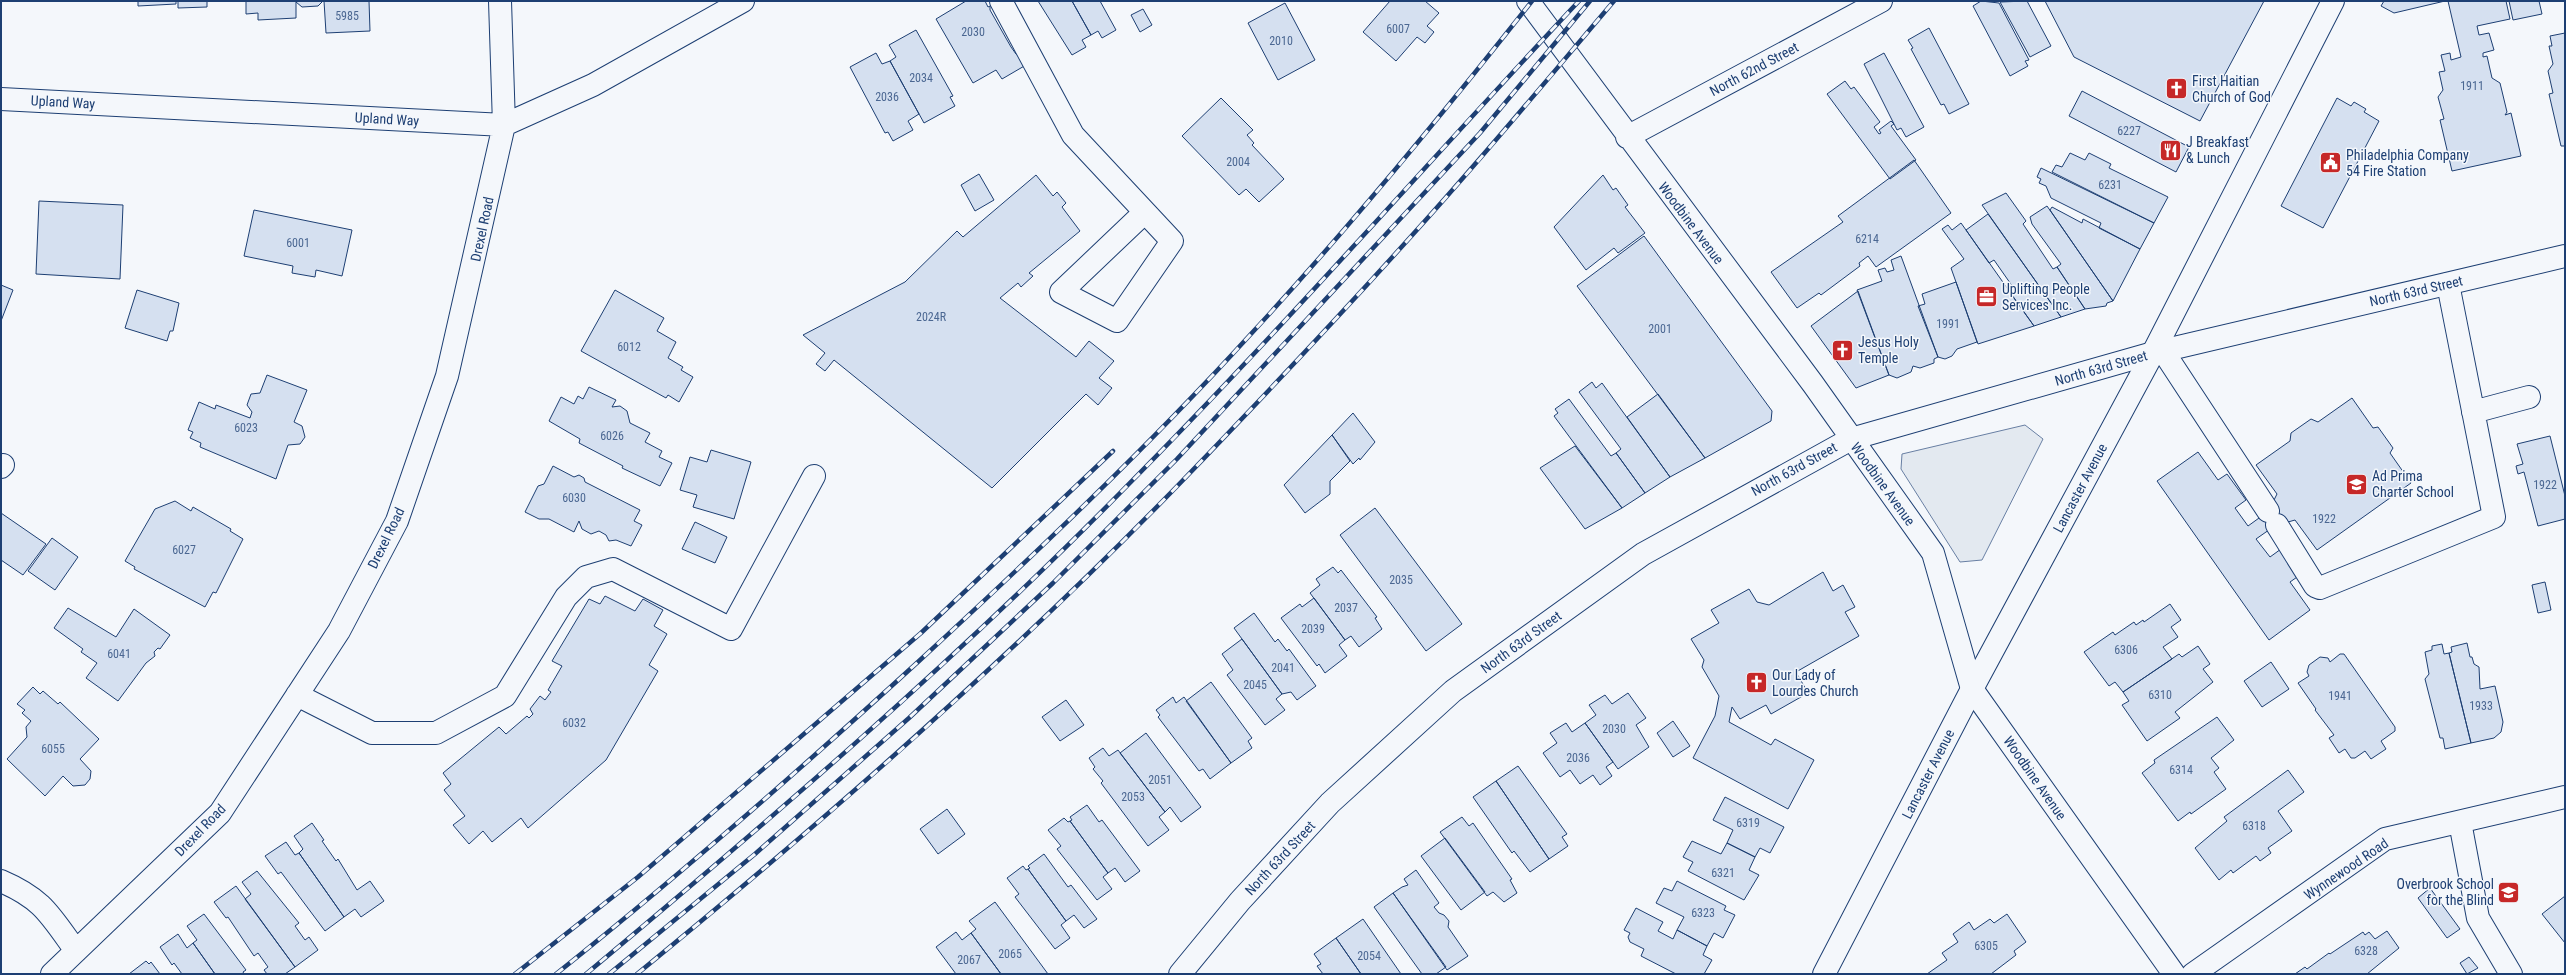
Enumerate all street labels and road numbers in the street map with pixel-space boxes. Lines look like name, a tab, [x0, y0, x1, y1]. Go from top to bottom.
street label: North 62nd Street	[1707, 39, 1801, 99]
street label: Upland Way	[30, 92, 96, 112]
street label: Upland Way	[354, 109, 420, 129]
street label: Woodbine Avenue	[1655, 179, 1727, 267]
street label: Drexel Road	[467, 195, 497, 263]
street label: North 63rd Street	[2368, 272, 2464, 310]
street label: North 63rd Street	[2053, 347, 2149, 389]
street label: North 63rd Street	[1748, 439, 1840, 499]
street label: Woodbine Avenue	[1848, 439, 1919, 529]
street label: Lancaster Avenue	[2050, 441, 2110, 535]
street label: Drexel Road	[364, 505, 408, 571]
street label: North 63rd Street	[1478, 608, 1564, 676]
street label: Lancaster Avenue	[1899, 726, 1958, 821]
street label: Woodbine Avenue	[2000, 733, 2070, 823]
street label: Drexel Road	[171, 801, 229, 859]
street label: North 63rd Street	[1242, 818, 1318, 898]
street label: Wynnewood Road	[2301, 835, 2391, 903]

